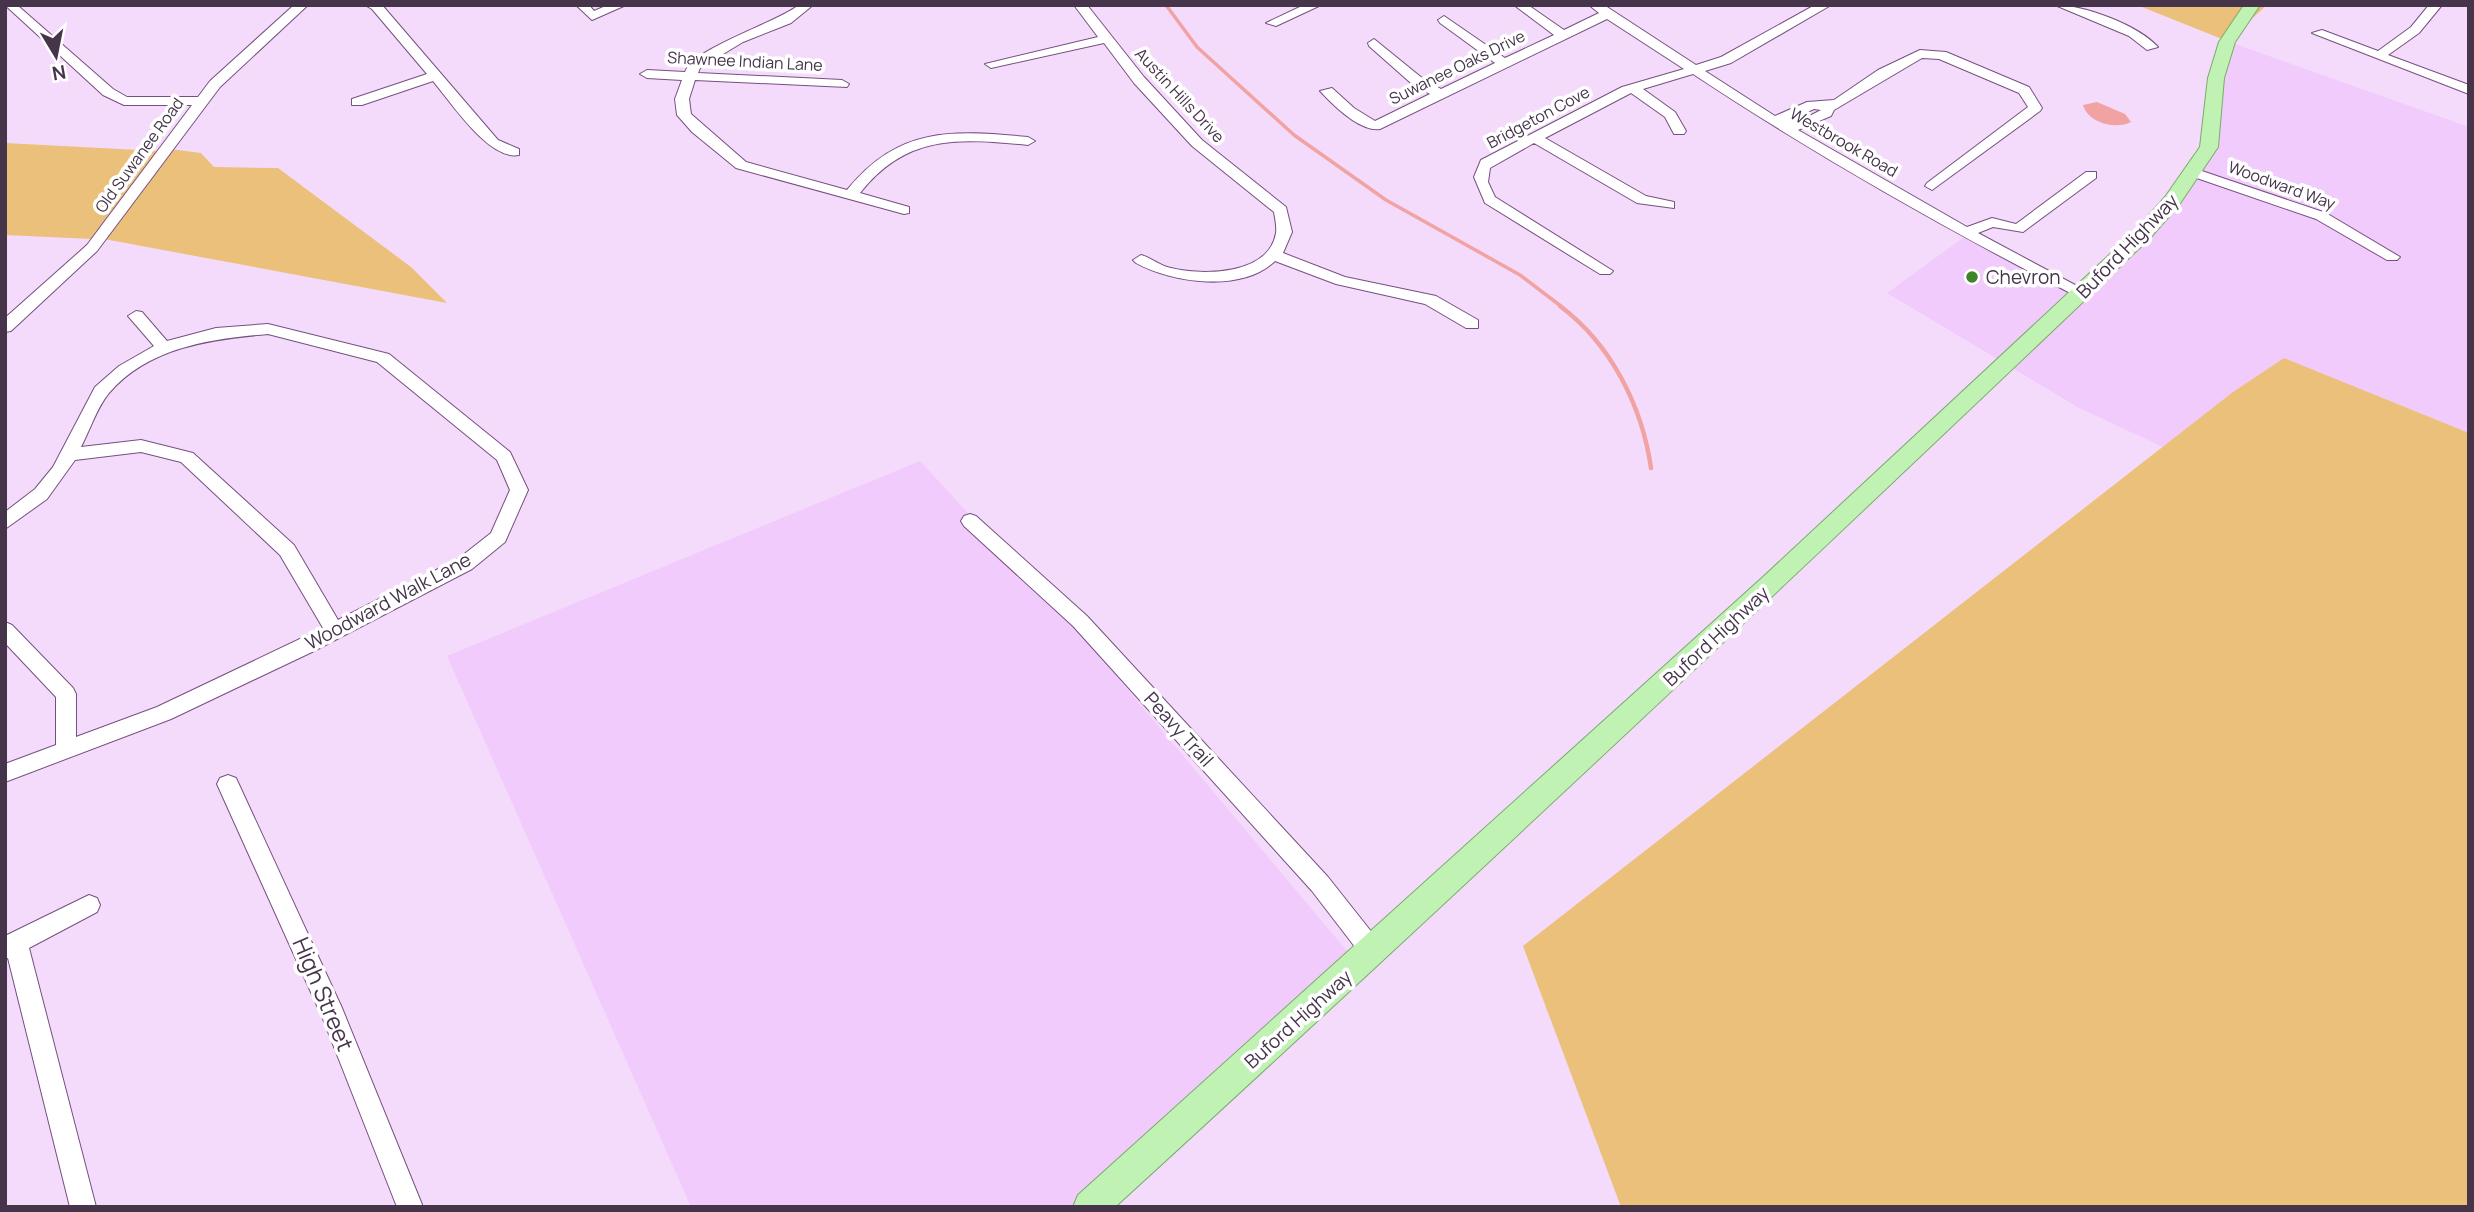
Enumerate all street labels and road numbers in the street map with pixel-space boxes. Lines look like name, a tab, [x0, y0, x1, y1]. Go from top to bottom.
street label: Suwanee Oaks Drive	[1385, 25, 1529, 109]
street label: Austin Hills Drive	[1130, 43, 1230, 147]
street label: Shawnee Indian Lane	[667, 46, 823, 76]
street label: Bridgeton Cove	[1483, 81, 1593, 153]
street label: Old Suwanee Road	[90, 93, 188, 217]
street label: Westbrook Road	[1786, 102, 1902, 182]
street label: Woodward Way	[2225, 155, 2339, 215]
street label: Buford Highway	[2070, 188, 2184, 304]
street label: Woodward Walk Lane	[301, 546, 475, 656]
street label: Buford Highway	[1657, 580, 1775, 692]
street label: Peavy Trail	[1139, 686, 1219, 772]
street label: High Street	[286, 932, 362, 1055]
street label: Buford Highway	[1239, 964, 1357, 1074]

